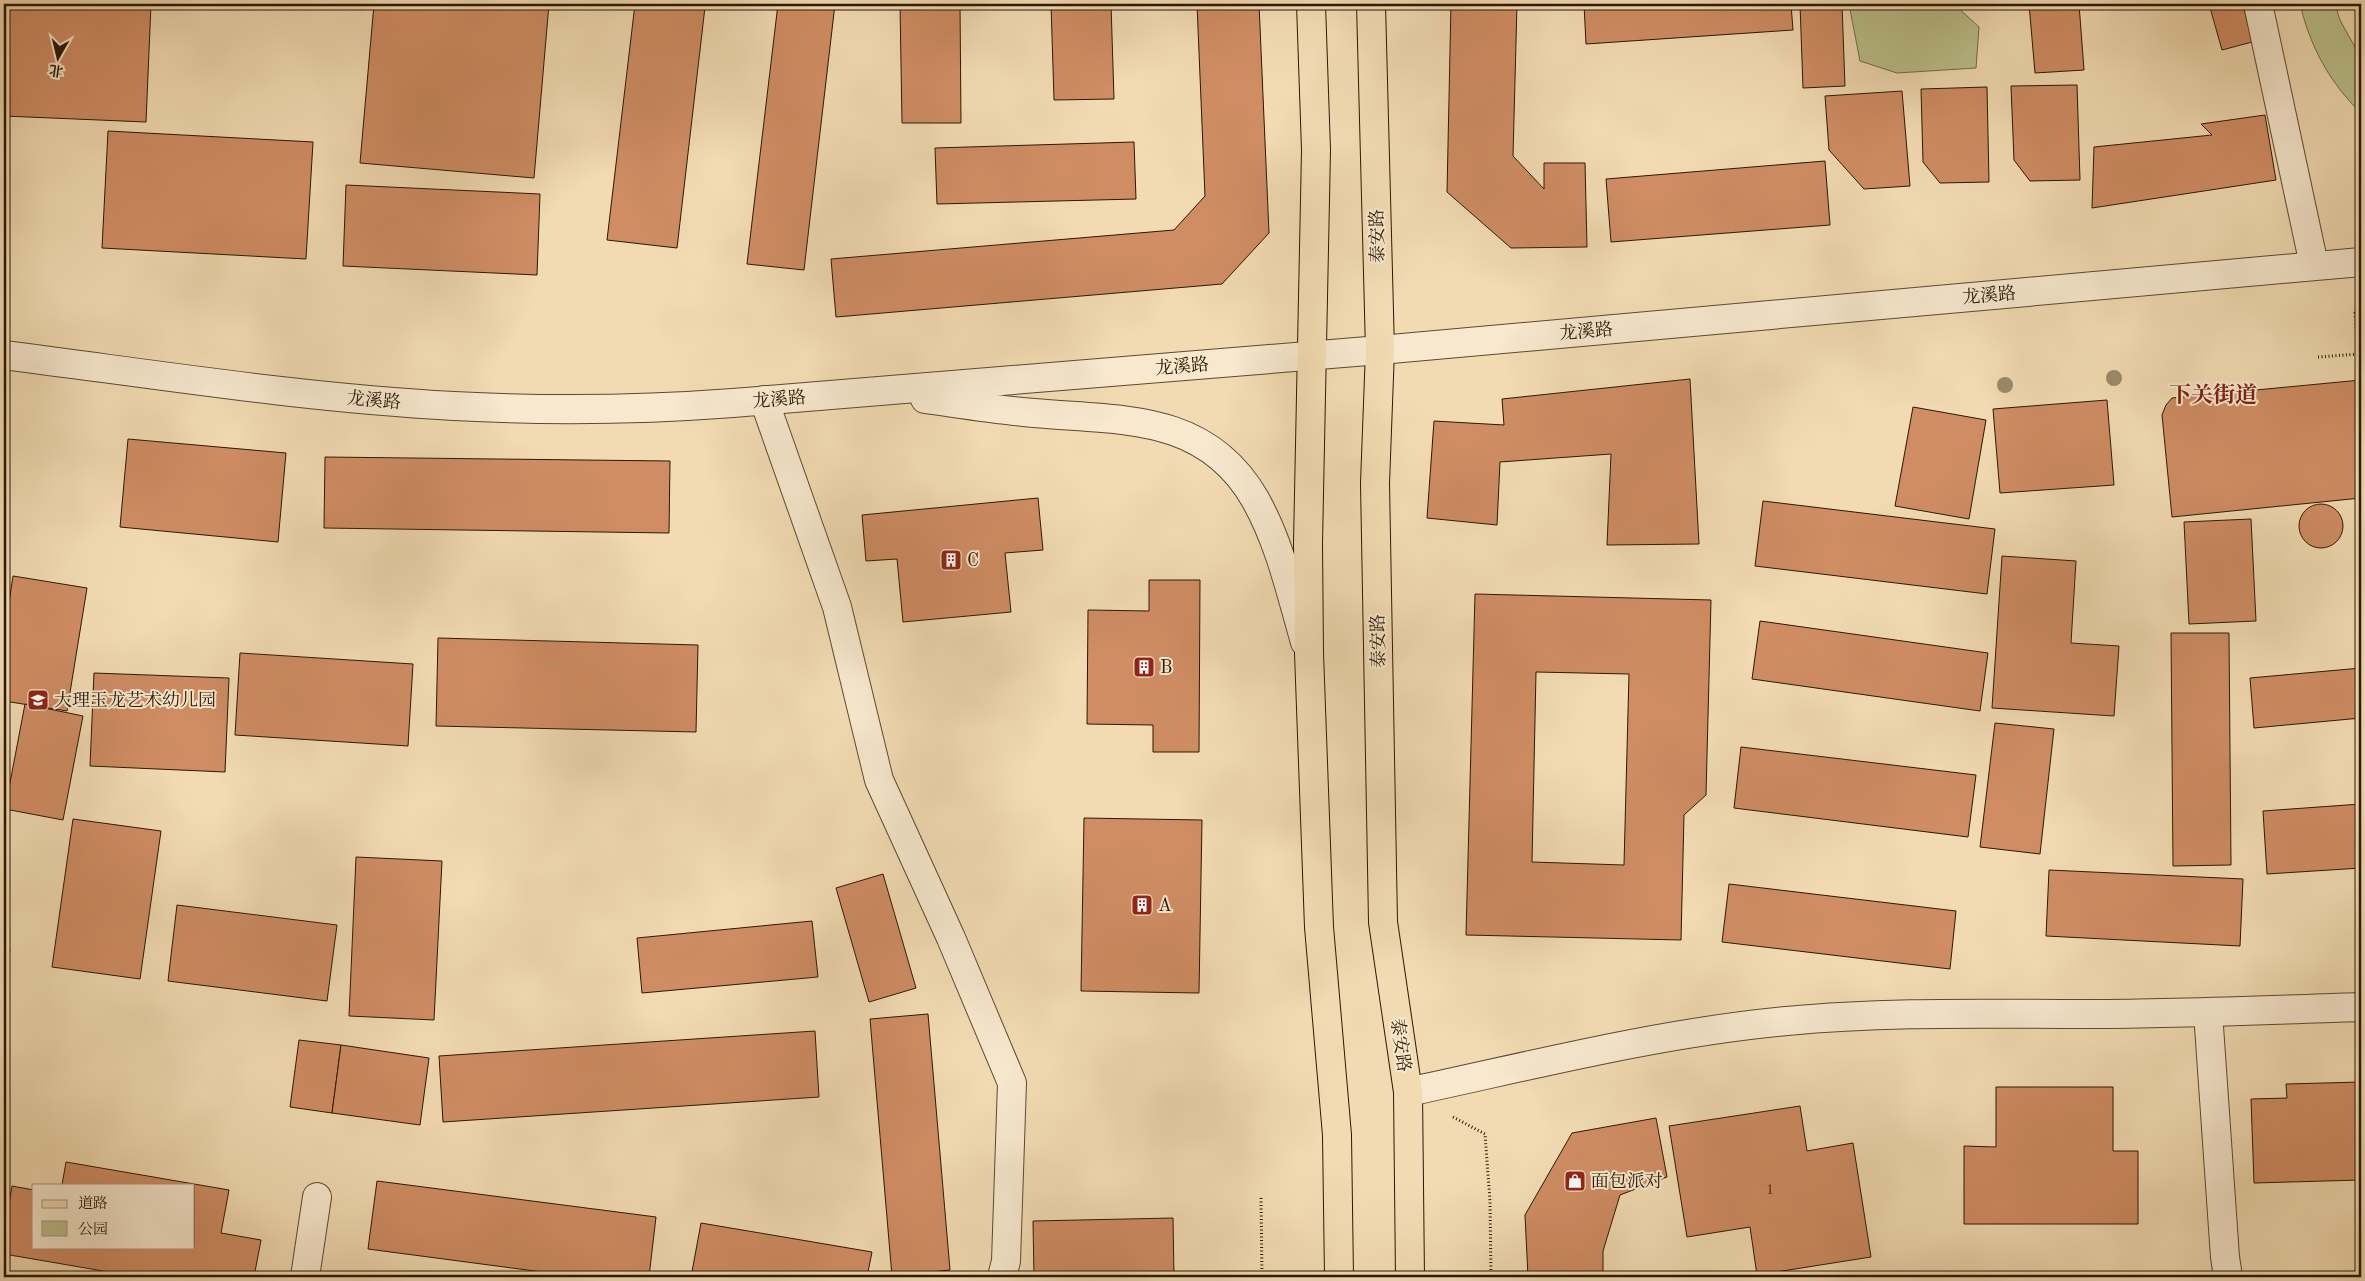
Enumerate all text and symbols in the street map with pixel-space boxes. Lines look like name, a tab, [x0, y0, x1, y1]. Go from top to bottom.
north arrow	[32, 32, 82, 82]
text: 北	[48, 62, 64, 79]
street label: 泰安路	[1367, 209, 1387, 263]
street label: 龙溪路	[1961, 283, 2017, 307]
street label: 龙溪路	[1558, 319, 1614, 343]
street label: 龙溪路	[1154, 354, 1210, 378]
district label: 下关街道	[2169, 383, 2257, 407]
street label: 龙溪路	[751, 387, 807, 411]
street label: 龙溪路	[346, 388, 402, 412]
building icon: C	[939, 548, 963, 572]
place label: C	[967, 552, 979, 570]
street label: 泰安路	[1368, 614, 1388, 668]
building icon: B	[1132, 655, 1156, 679]
place label: B	[1160, 659, 1172, 677]
school or university icon: 大理玉龙艺术幼儿园	[26, 688, 50, 712]
place label: 大理玉龙艺术幼儿园	[54, 690, 216, 710]
building icon: A	[1130, 893, 1154, 917]
place label: A	[1158, 897, 1172, 915]
street label: 泰安路	[1387, 1017, 1415, 1073]
shop icon: 面包派对	[1563, 1169, 1587, 1193]
place label: 面包派对	[1591, 1171, 1663, 1191]
house number: 1	[1766, 1183, 1774, 1198]
legend	[32, 1184, 195, 1248]
text: 道路	[78, 1195, 108, 1212]
text: 公园	[78, 1221, 108, 1238]

